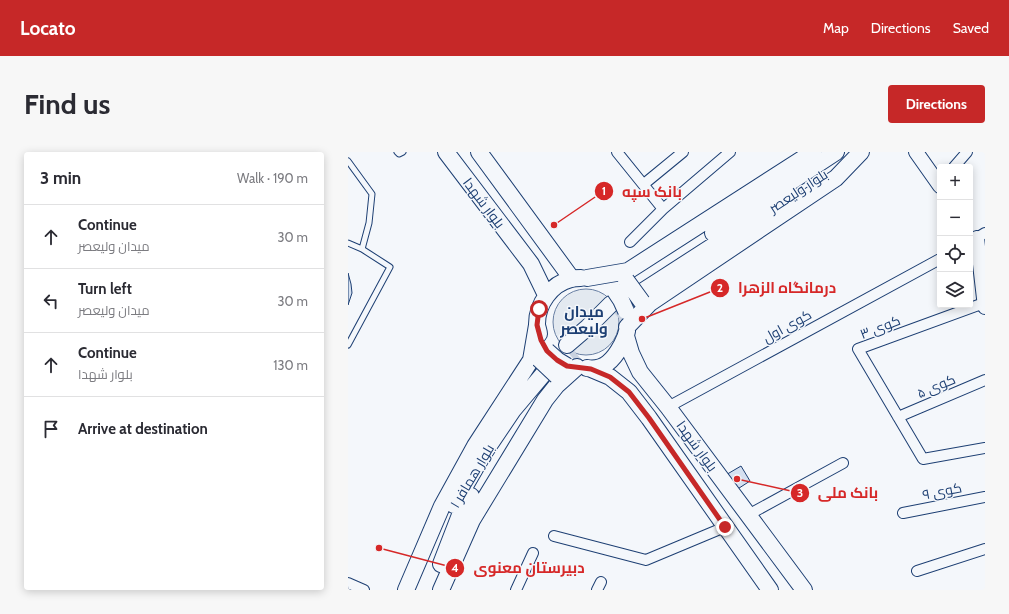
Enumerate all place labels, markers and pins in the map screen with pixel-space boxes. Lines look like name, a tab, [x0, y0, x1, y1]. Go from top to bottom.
callout: بانک سپه	[594, 178, 690, 205]
callout: درمانگاه الزهرا	[710, 275, 844, 302]
callout: بانک ملی	[790, 479, 886, 506]
callout: دبیرستان معنوی	[445, 554, 593, 581]

